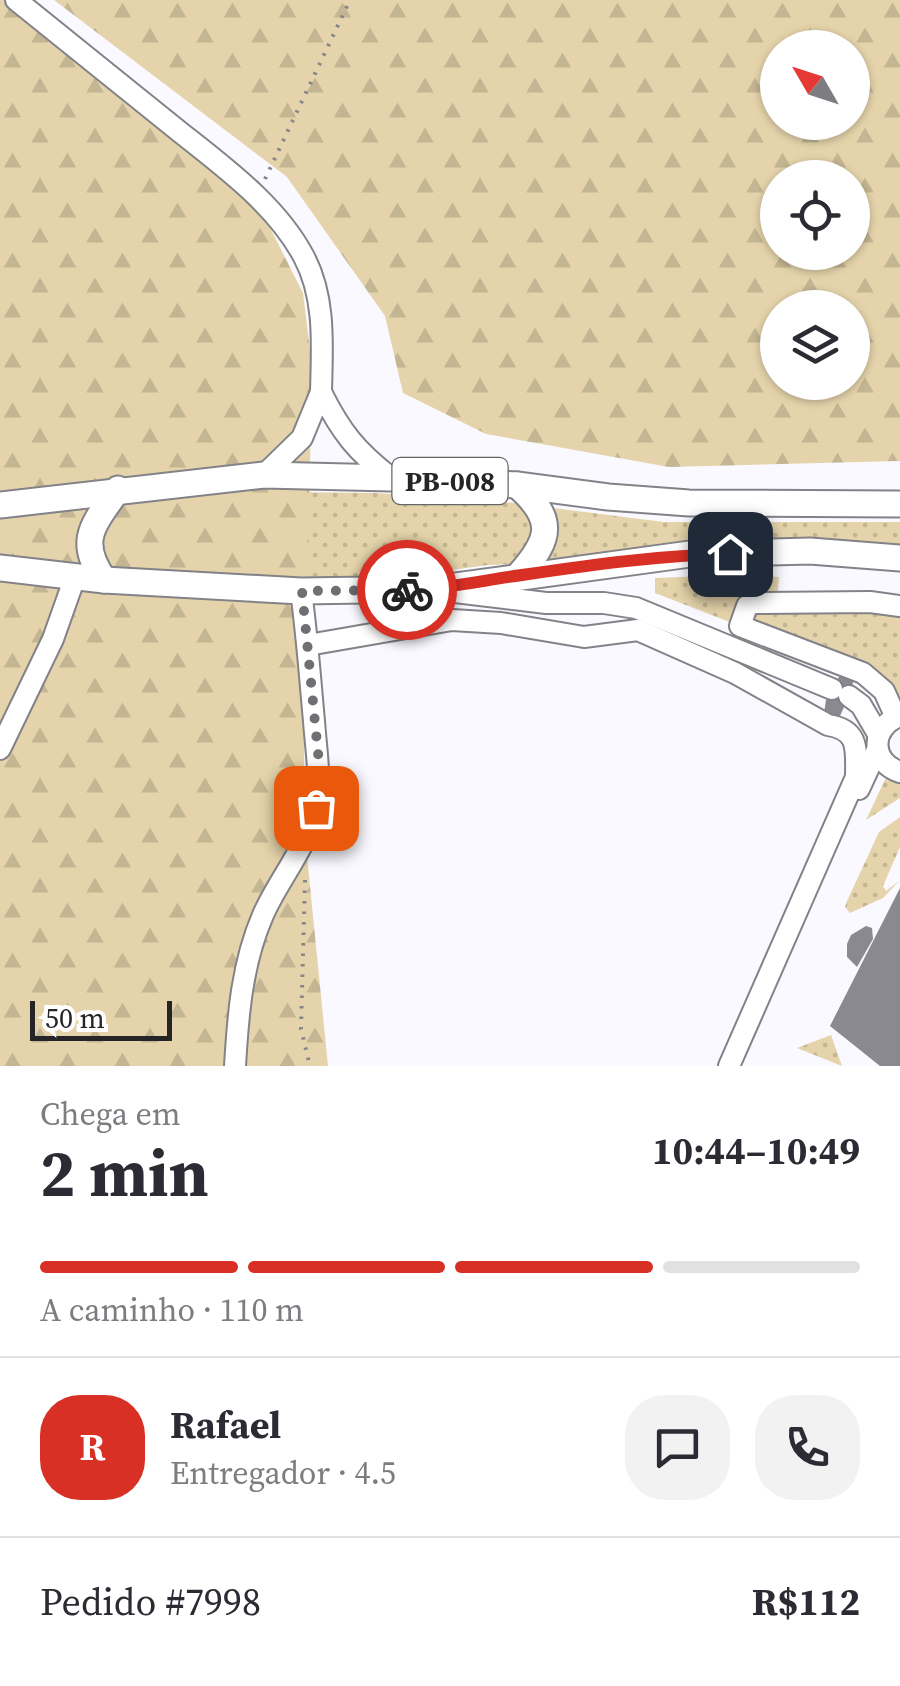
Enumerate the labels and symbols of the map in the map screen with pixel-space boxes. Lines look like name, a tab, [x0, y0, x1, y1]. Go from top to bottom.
north arrow	[760, 30, 870, 140]
road number: PB-008	[392, 458, 508, 504]
pin	[688, 512, 773, 597]
courier	[357, 540, 457, 640]
pin	[274, 766, 359, 851]
scale bar	[30, 996, 172, 1040]

